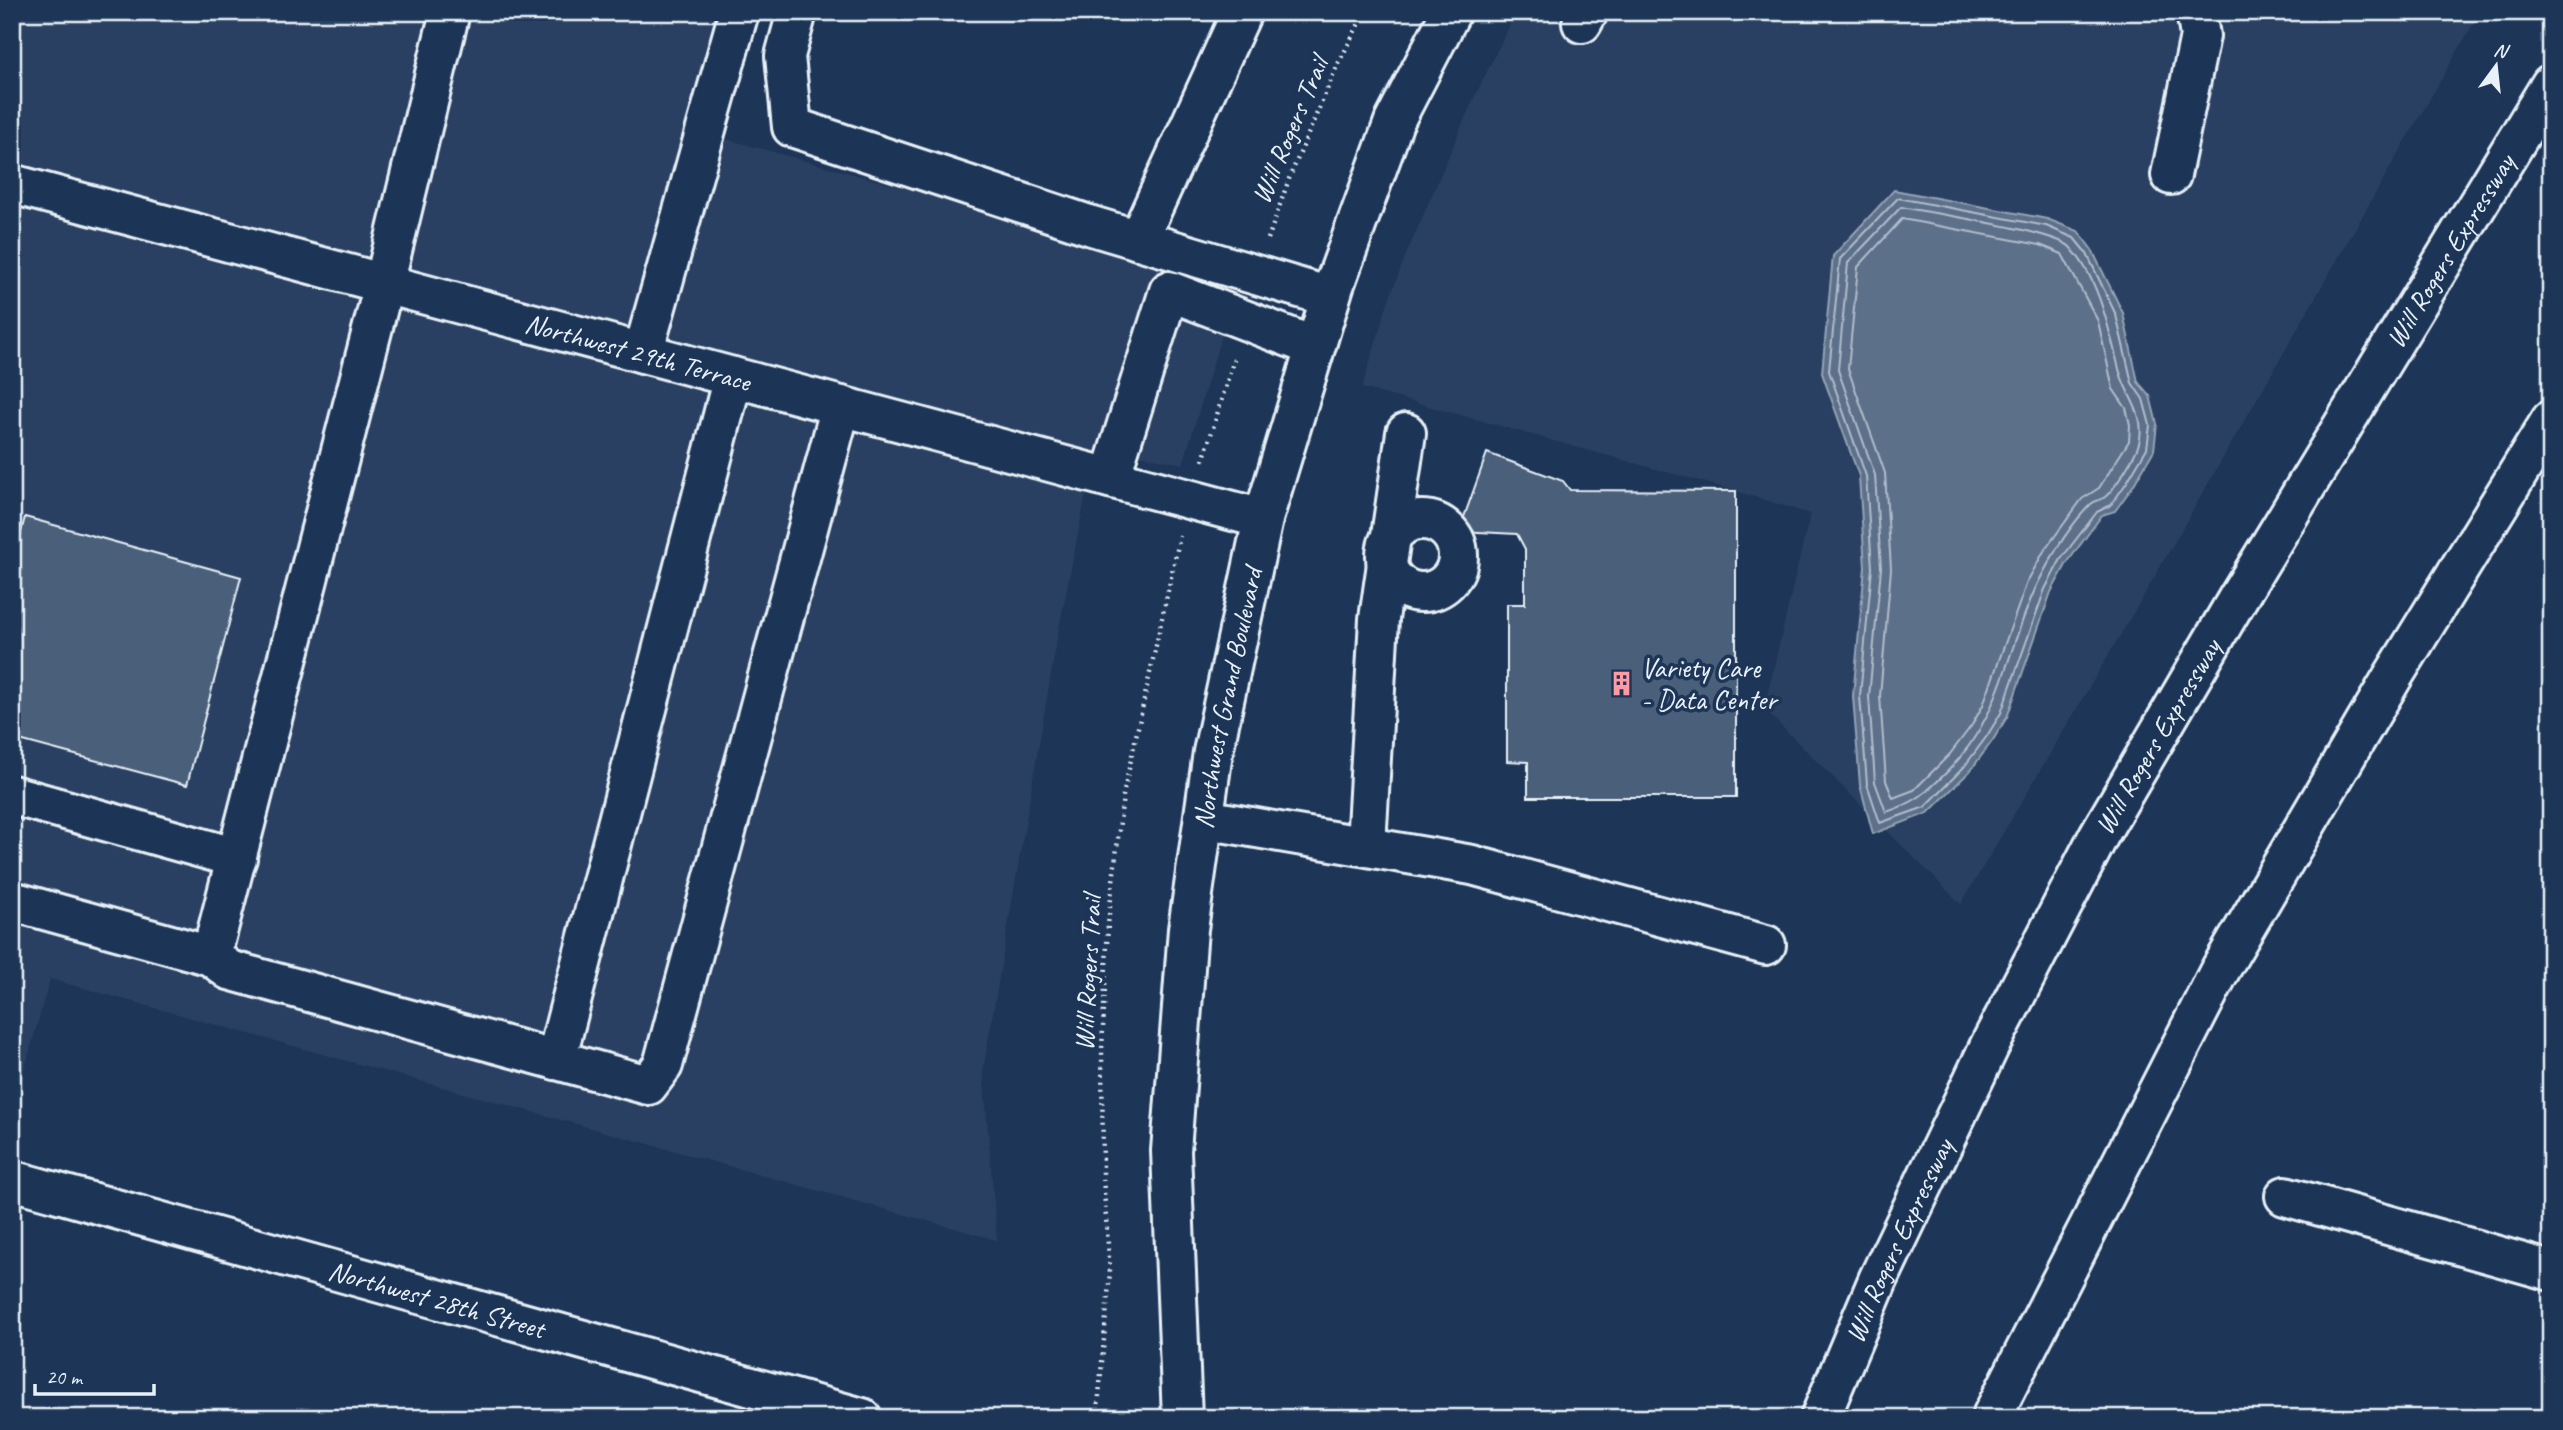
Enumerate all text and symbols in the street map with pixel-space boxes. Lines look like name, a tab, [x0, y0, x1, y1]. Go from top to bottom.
north arrow	[2462, 32, 2532, 102]
text: N	[2491, 37, 2512, 64]
street label: Will Rogers Trail	[1243, 47, 1338, 209]
street label: Will Rogers Expressway	[2378, 146, 2523, 354]
street label: Northwest 29th Terrace	[521, 305, 756, 399]
street label: Northwest Grand Boulevard	[1185, 561, 1271, 831]
street label: Will Rogers Expressway	[2086, 631, 2229, 841]
place label: Variety Care - Data Center	[1641, 650, 1779, 717]
building icon: Variety Care - Data Center	[1607, 669, 1635, 697]
street label: Will Rogers Trail	[1066, 889, 1109, 1052]
street label: Will Rogers Expressway	[1837, 1131, 1962, 1348]
street label: Northwest 28th Street	[325, 1253, 551, 1347]
scale bar	[35, 1353, 154, 1397]
text: 20 m	[46, 1364, 84, 1390]

